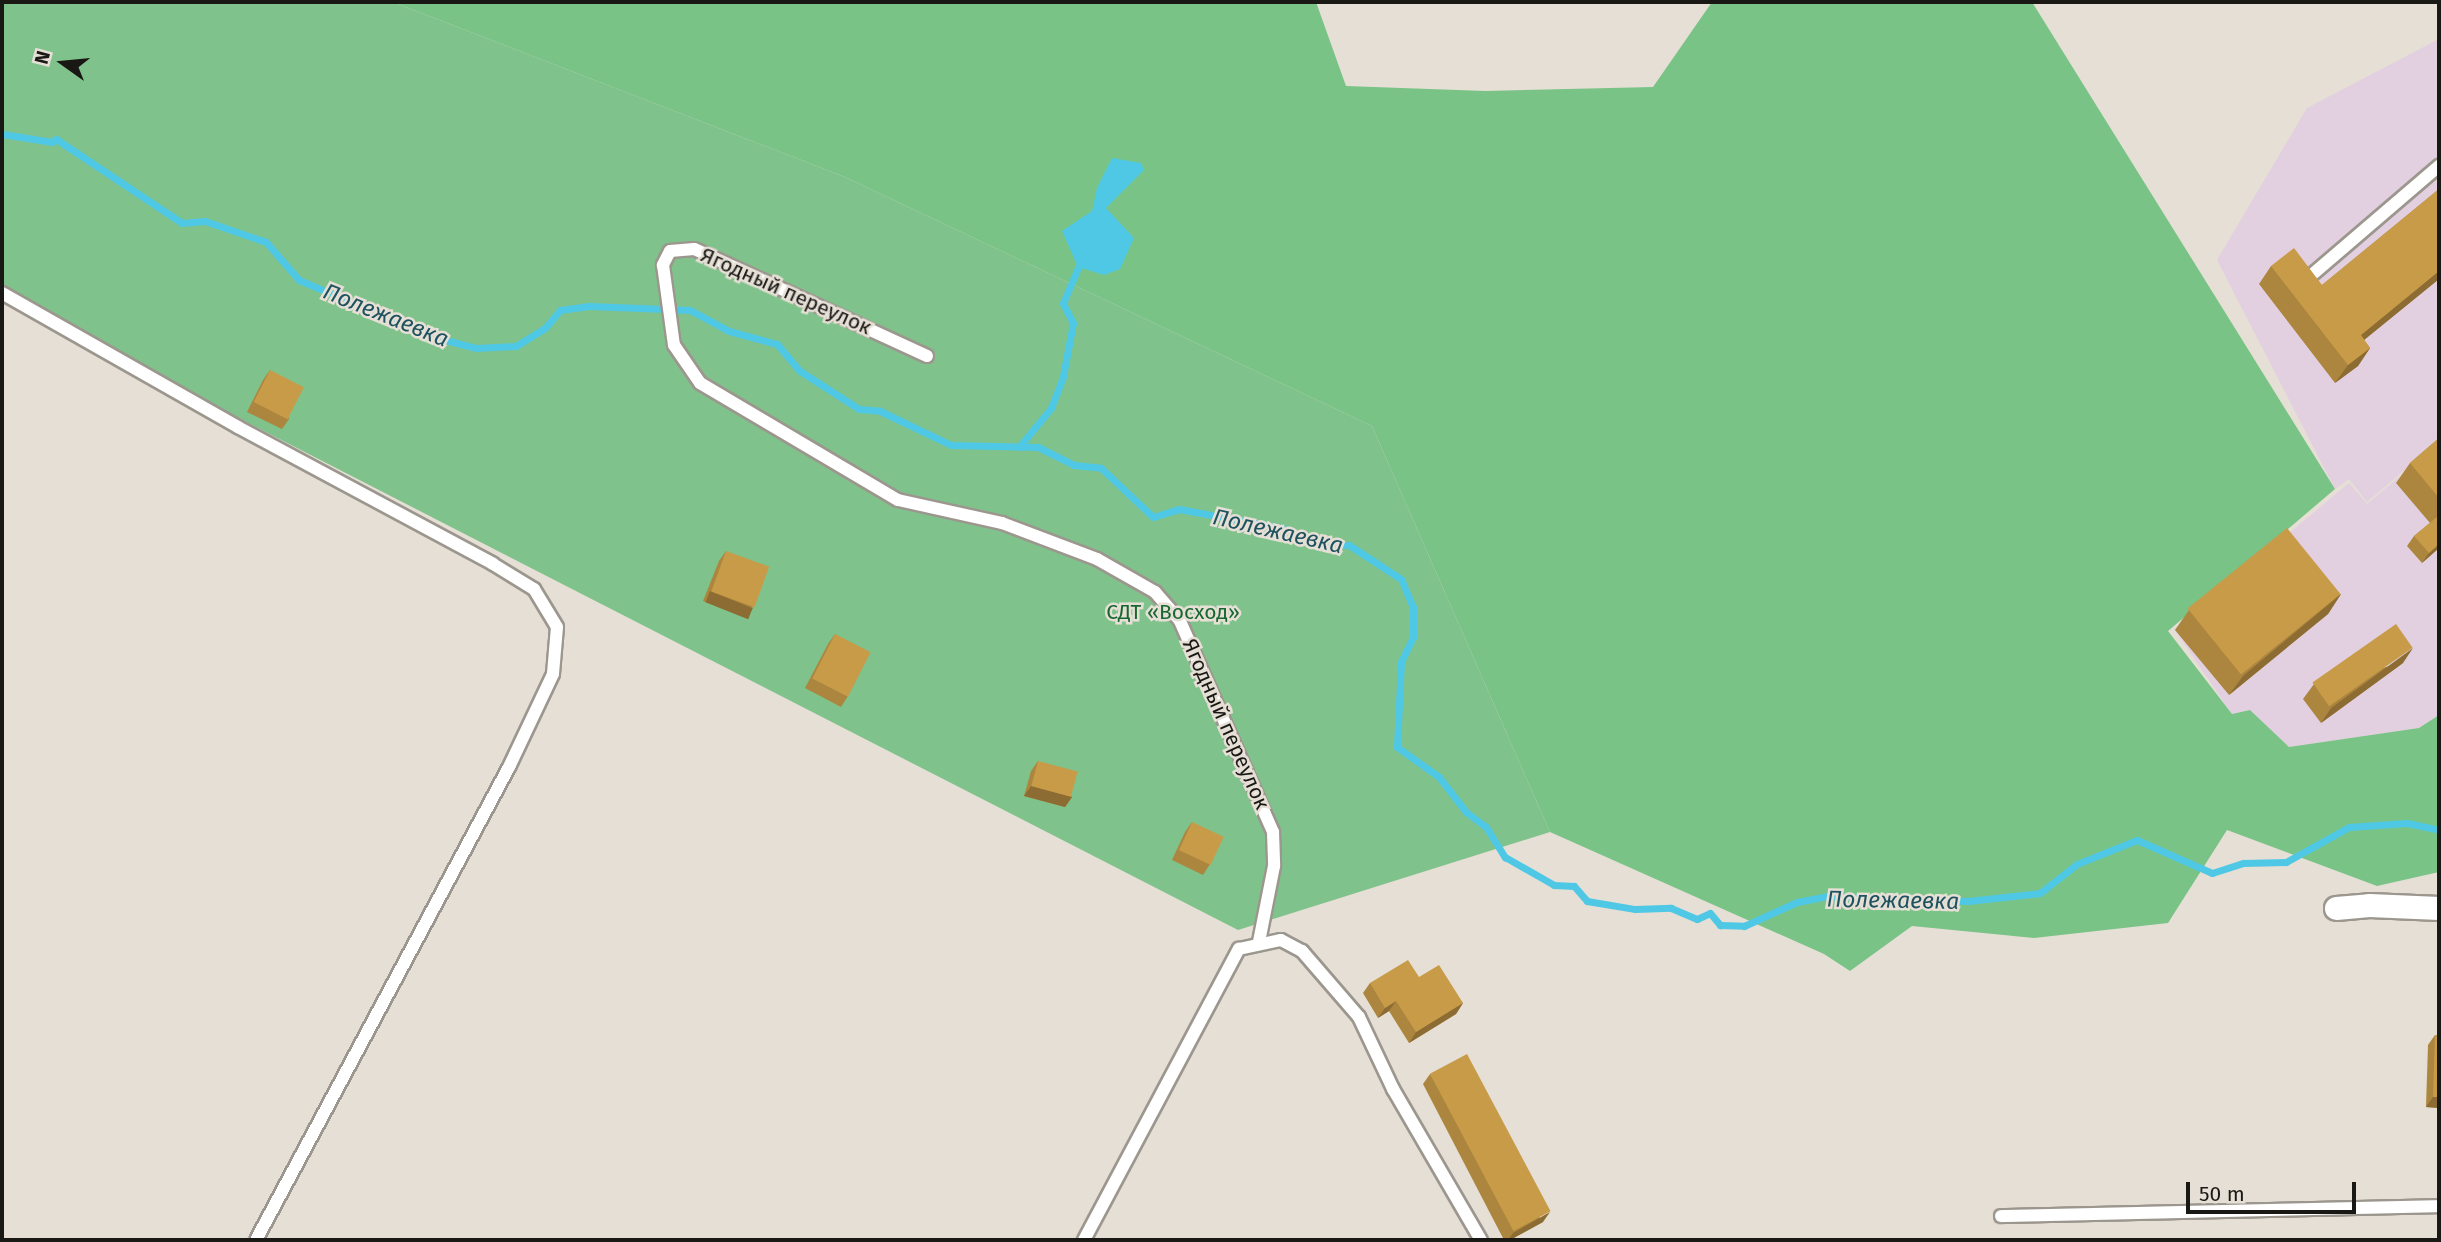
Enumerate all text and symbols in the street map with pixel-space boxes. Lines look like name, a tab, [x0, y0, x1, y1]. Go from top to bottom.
north arrow	[28, 28, 98, 98]
text: N	[29, 48, 55, 67]
street label: Ягодный переулок	[697, 242, 875, 340]
water label: Полежаевка	[319, 277, 453, 353]
water label: Полежаевка	[1210, 503, 1346, 559]
park label: СДТ «Восход»	[1106, 599, 1240, 625]
street label: Ягодный переулок	[1177, 635, 1275, 813]
water label: Полежаевка	[1826, 885, 1960, 915]
scale bar	[2189, 1168, 2359, 1212]
text: 50 m	[2199, 1181, 2245, 1207]

